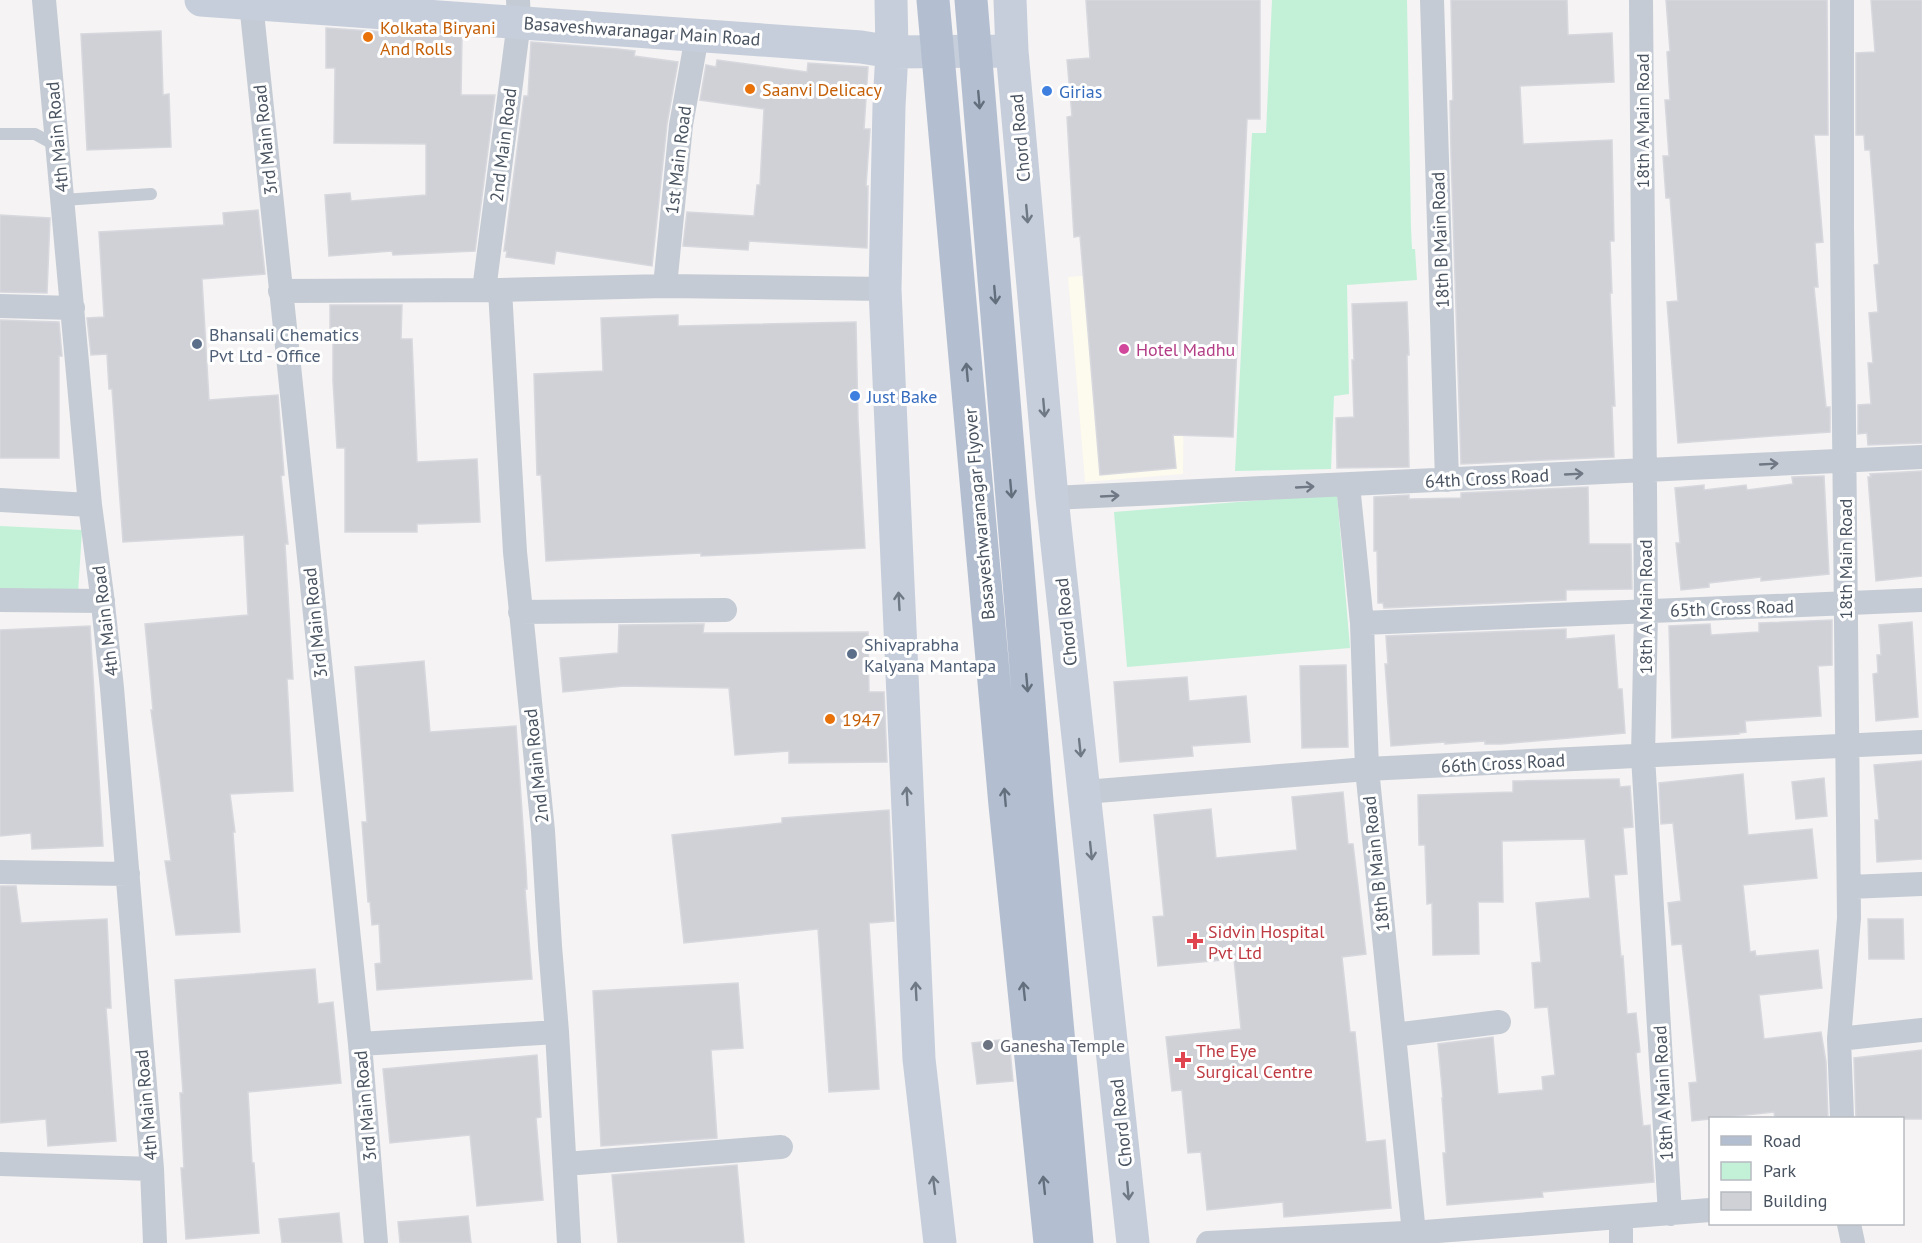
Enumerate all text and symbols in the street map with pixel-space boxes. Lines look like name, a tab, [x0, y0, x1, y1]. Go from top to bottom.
street label: Basaveshwaranagar Main Road	[523, 11, 761, 51]
place label: Kolkata Biryani And Rolls	[380, 16, 496, 60]
marker: Kolkata Biryani And Rolls	[361, 30, 375, 44]
street label: 18th A Main Road	[1631, 53, 1654, 189]
place label: Saanvi Delicacy	[762, 78, 883, 101]
place label: Girias	[1059, 80, 1102, 103]
street label: 4th Main Road	[41, 81, 73, 193]
marker: Saanvi Delicacy	[743, 82, 757, 96]
street label: 3rd Main Road	[248, 84, 282, 196]
marker: Girias	[1040, 84, 1054, 98]
street label: 2nd Main Road	[485, 87, 521, 203]
one-way arrow	[974, 90, 985, 110]
street label: Chord Road	[1005, 93, 1035, 183]
street label: 1st Main Road	[660, 104, 696, 216]
street label: 18th B Main Road	[1426, 171, 1454, 309]
one-way arrow	[1022, 204, 1033, 223]
one-way arrow	[990, 284, 1001, 304]
place label: Bhansali Chematics Pvt Ltd - Office	[209, 323, 359, 367]
marker: Bhansali Chematics Pvt Ltd - Office	[190, 337, 204, 351]
place label: Hotel Madhu	[1136, 338, 1235, 361]
marker: Hotel Madhu	[1117, 342, 1131, 356]
one-way arrow	[961, 363, 972, 383]
place label: Just Bake	[866, 385, 937, 408]
marker: Just Bake	[848, 389, 862, 403]
one-way arrow	[1039, 398, 1050, 418]
street label: Basaveshwaranagar Flyover	[958, 407, 1000, 621]
one-way arrow	[1758, 459, 1778, 470]
street label: 64th Cross Road	[1424, 463, 1550, 493]
one-way arrow	[1564, 468, 1584, 479]
one-way arrow	[1006, 478, 1017, 498]
one-way arrow	[1295, 481, 1315, 492]
one-way arrow	[1100, 490, 1120, 501]
street label: 18th Main Road	[1834, 498, 1857, 620]
street label: 18th A Main Road	[1634, 539, 1657, 675]
street label: 4th Main Road	[87, 564, 123, 678]
street label: 3rd Main Road	[298, 567, 332, 679]
street label: Chord Road	[1050, 577, 1082, 667]
one-way arrow	[893, 592, 904, 612]
street label: 65th Cross Road	[1670, 594, 1794, 622]
place label: Shivaprabha Kalyana Mantapa	[864, 633, 996, 677]
marker: Shivaprabha Kalyana Mantapa	[845, 647, 859, 661]
one-way arrow	[1022, 673, 1033, 693]
street label: 2nd Main Road	[519, 708, 553, 824]
place label: 1947	[842, 708, 881, 731]
marker: 1947	[823, 712, 837, 726]
one-way arrow	[1075, 738, 1086, 758]
street label: 66th Cross Road	[1440, 748, 1566, 778]
one-way arrow	[902, 786, 913, 806]
one-way arrow	[999, 787, 1010, 807]
street label: 18th B Main Road	[1357, 795, 1395, 933]
one-way arrow	[1086, 840, 1097, 860]
place label: Sidvin Hospital Pvt Ltd	[1208, 920, 1325, 964]
marker: Sidvin Hospital Pvt Ltd	[1186, 932, 1204, 950]
one-way arrow	[911, 981, 922, 1001]
one-way arrow	[1018, 981, 1029, 1001]
street label: 18th A Main Road	[1648, 1025, 1678, 1161]
place label: Ganesha Temple	[1000, 1034, 1125, 1057]
marker: Ganesha Temple	[981, 1038, 995, 1052]
place label: The Eye Surgical Centre	[1196, 1039, 1313, 1083]
street label: 4th Main Road	[130, 1049, 162, 1161]
street label: 3rd Main Road	[349, 1050, 381, 1162]
marker: The Eye Surgical Centre	[1174, 1051, 1192, 1069]
street label: Chord Road	[1105, 1078, 1137, 1168]
legend	[1709, 1117, 1904, 1225]
text: Road	[1763, 1129, 1801, 1152]
text: Park	[1763, 1159, 1796, 1182]
one-way arrow	[928, 1175, 939, 1195]
one-way arrow	[1038, 1175, 1049, 1195]
one-way arrow	[1123, 1180, 1134, 1200]
text: Building	[1763, 1189, 1827, 1212]

